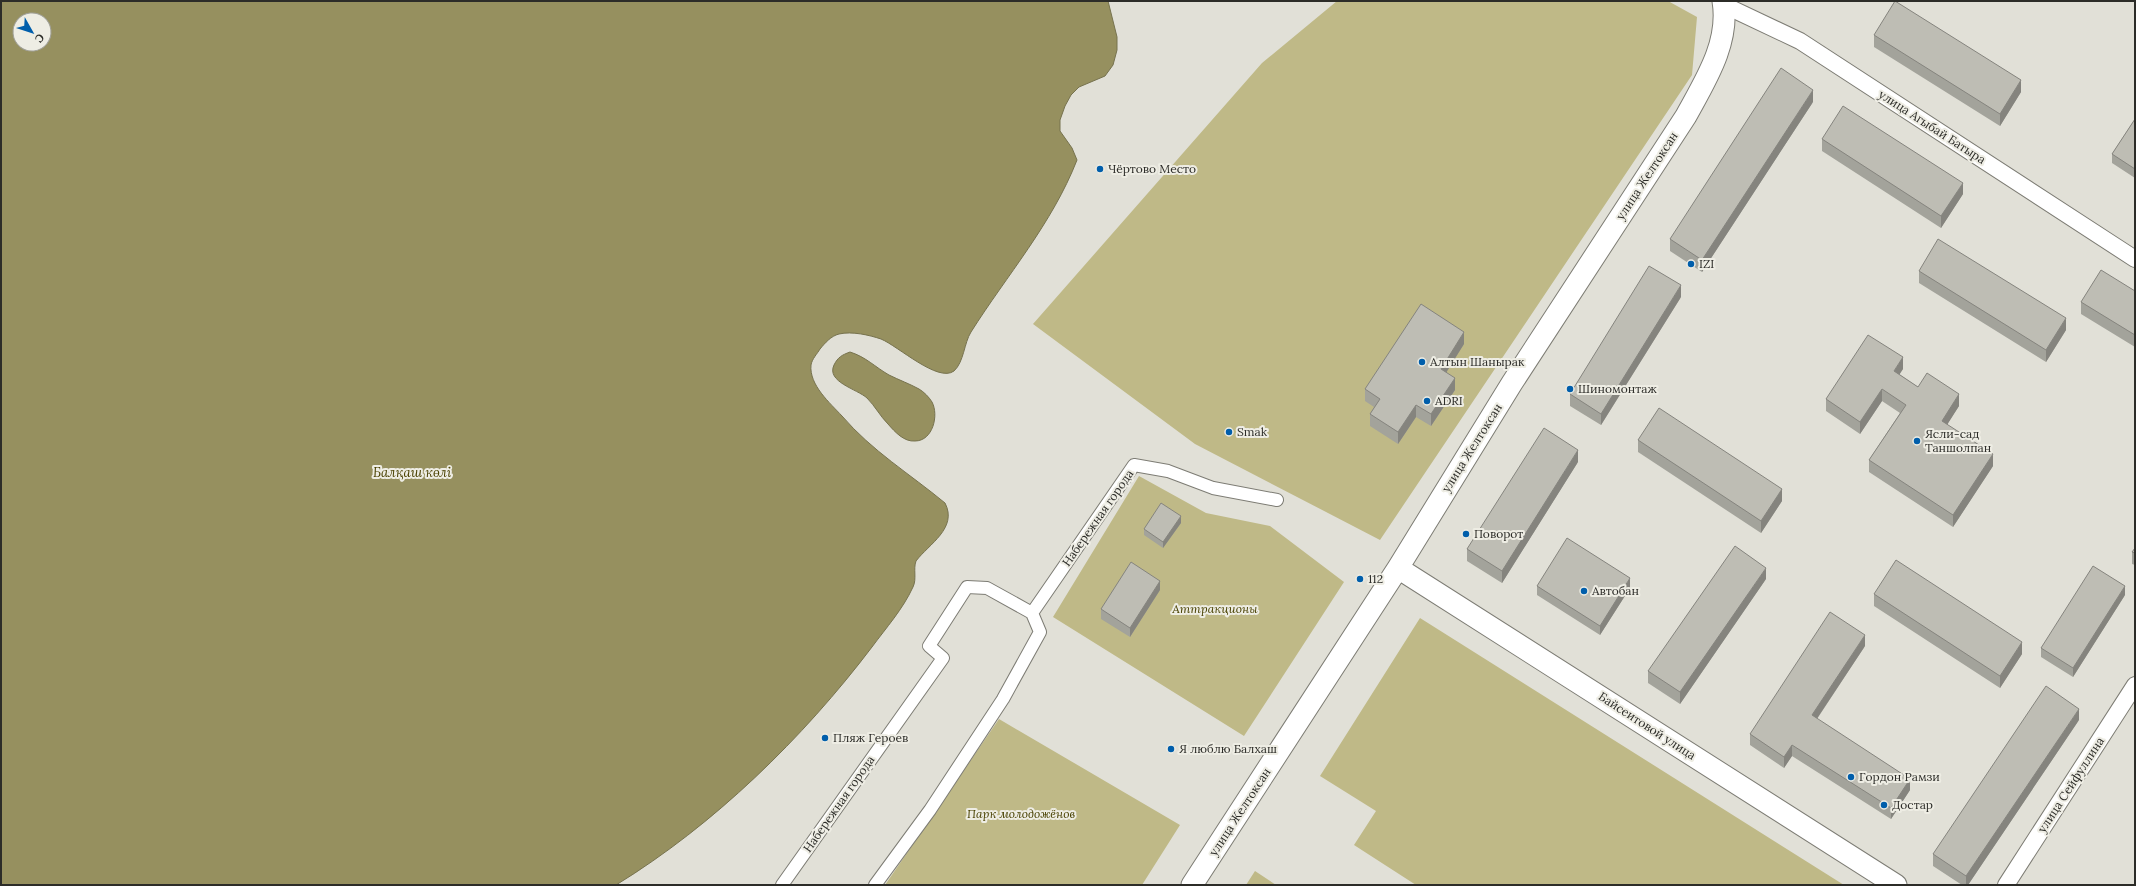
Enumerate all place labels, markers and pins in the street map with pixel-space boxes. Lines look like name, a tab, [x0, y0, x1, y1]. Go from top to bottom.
place label: Чёртово Место	[1108, 161, 1196, 176]
marker: Чёртово Место	[1095, 164, 1105, 174]
place label: IZI	[1699, 256, 1714, 271]
marker: IZI	[1686, 259, 1696, 269]
place label: Алтын Шанырак	[1429, 354, 1525, 369]
marker: Алтын Шанырак	[1417, 357, 1427, 367]
place label: Шиномонтаж	[1578, 381, 1657, 396]
marker: Шиномонтаж	[1565, 384, 1575, 394]
place label: ADRI	[1434, 393, 1463, 408]
marker: ADRI	[1422, 396, 1432, 406]
place label: Smak	[1237, 424, 1268, 439]
place label: Ясли-сад Таншолпан	[1925, 426, 1991, 455]
marker: Smak	[1224, 427, 1234, 437]
marker: Ясли-сад Таншолпан	[1912, 436, 1922, 446]
place label: Поворот	[1474, 526, 1523, 541]
marker: Поворот	[1461, 529, 1471, 539]
place label: 112	[1368, 571, 1383, 586]
marker: 112	[1355, 574, 1365, 584]
place label: Автобан	[1591, 583, 1639, 598]
marker: Автобан	[1579, 586, 1589, 596]
place label: Пляж Героев	[833, 730, 908, 745]
marker: Пляж Героев	[820, 733, 830, 743]
place label: Я люблю Балхаш	[1179, 741, 1277, 756]
marker: Я люблю Балхаш	[1166, 744, 1176, 754]
place label: Гордон Рамзи	[1859, 769, 1940, 784]
marker: Гордон Рамзи	[1846, 772, 1856, 782]
place label: Достар	[1892, 797, 1933, 812]
marker: Достар	[1879, 800, 1889, 810]

